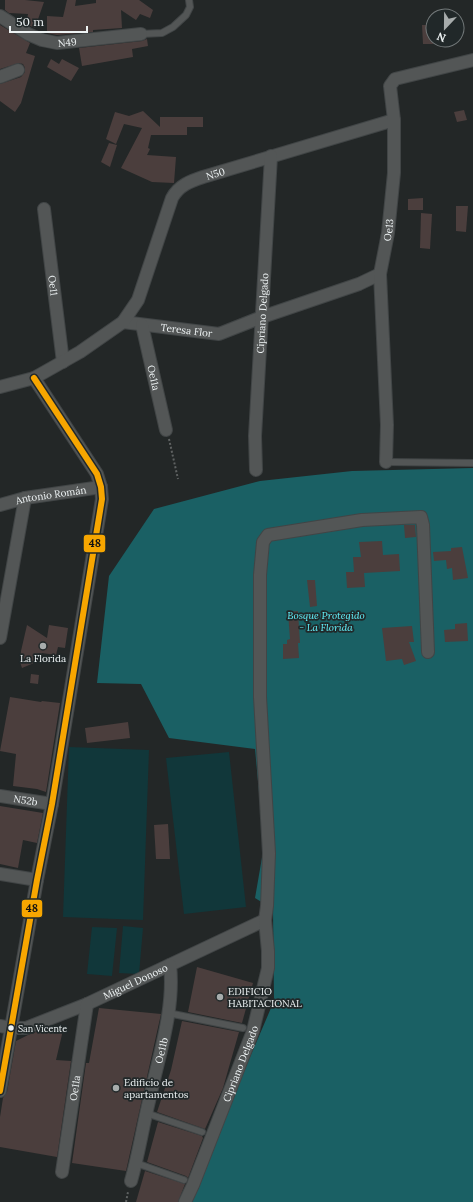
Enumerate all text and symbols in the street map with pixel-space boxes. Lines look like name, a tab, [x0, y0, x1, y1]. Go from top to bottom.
scale bar	[10, 8, 87, 34]
north arrow	[425, 8, 465, 48]
text: 50 m	[16, 14, 44, 29]
text: N	[434, 29, 448, 45]
street label: N49	[57, 34, 77, 49]
street label: N50	[204, 164, 227, 182]
street label: Oe13	[380, 218, 396, 242]
street label: Cipriano Delgado	[253, 272, 271, 354]
street label: Oe11	[46, 274, 61, 297]
street label: Teresa Flor	[160, 320, 214, 340]
street label: Oe11a	[145, 364, 163, 392]
street label: Antonio Román	[13, 483, 87, 507]
line badge: 48	[83, 534, 106, 553]
text: 48	[89, 536, 101, 550]
park label: Bosque Protegido - La Florida	[287, 609, 365, 634]
marker: La Florida	[38, 641, 48, 651]
place label: La Florida	[20, 652, 66, 665]
street label: N52b	[13, 792, 39, 808]
line badge: 48	[21, 899, 43, 918]
text: 48	[26, 901, 38, 915]
street label: Miguel Donoso	[101, 960, 170, 1002]
place label: EDIFICIO HABITACIONAL	[228, 985, 302, 1010]
marker: EDIFICIO HABITACIONAL	[215, 992, 225, 1002]
marker: San Vicente	[6, 1023, 16, 1033]
place label: San Vicente	[18, 1023, 67, 1034]
street label: Cipriano Delgado	[220, 1024, 261, 1104]
street label: Oe11b	[152, 1036, 170, 1065]
street label: Oe11a	[66, 1074, 83, 1102]
place label: Edificio de apartamentos	[124, 1076, 189, 1101]
marker: Edificio de apartamentos	[111, 1083, 121, 1093]

